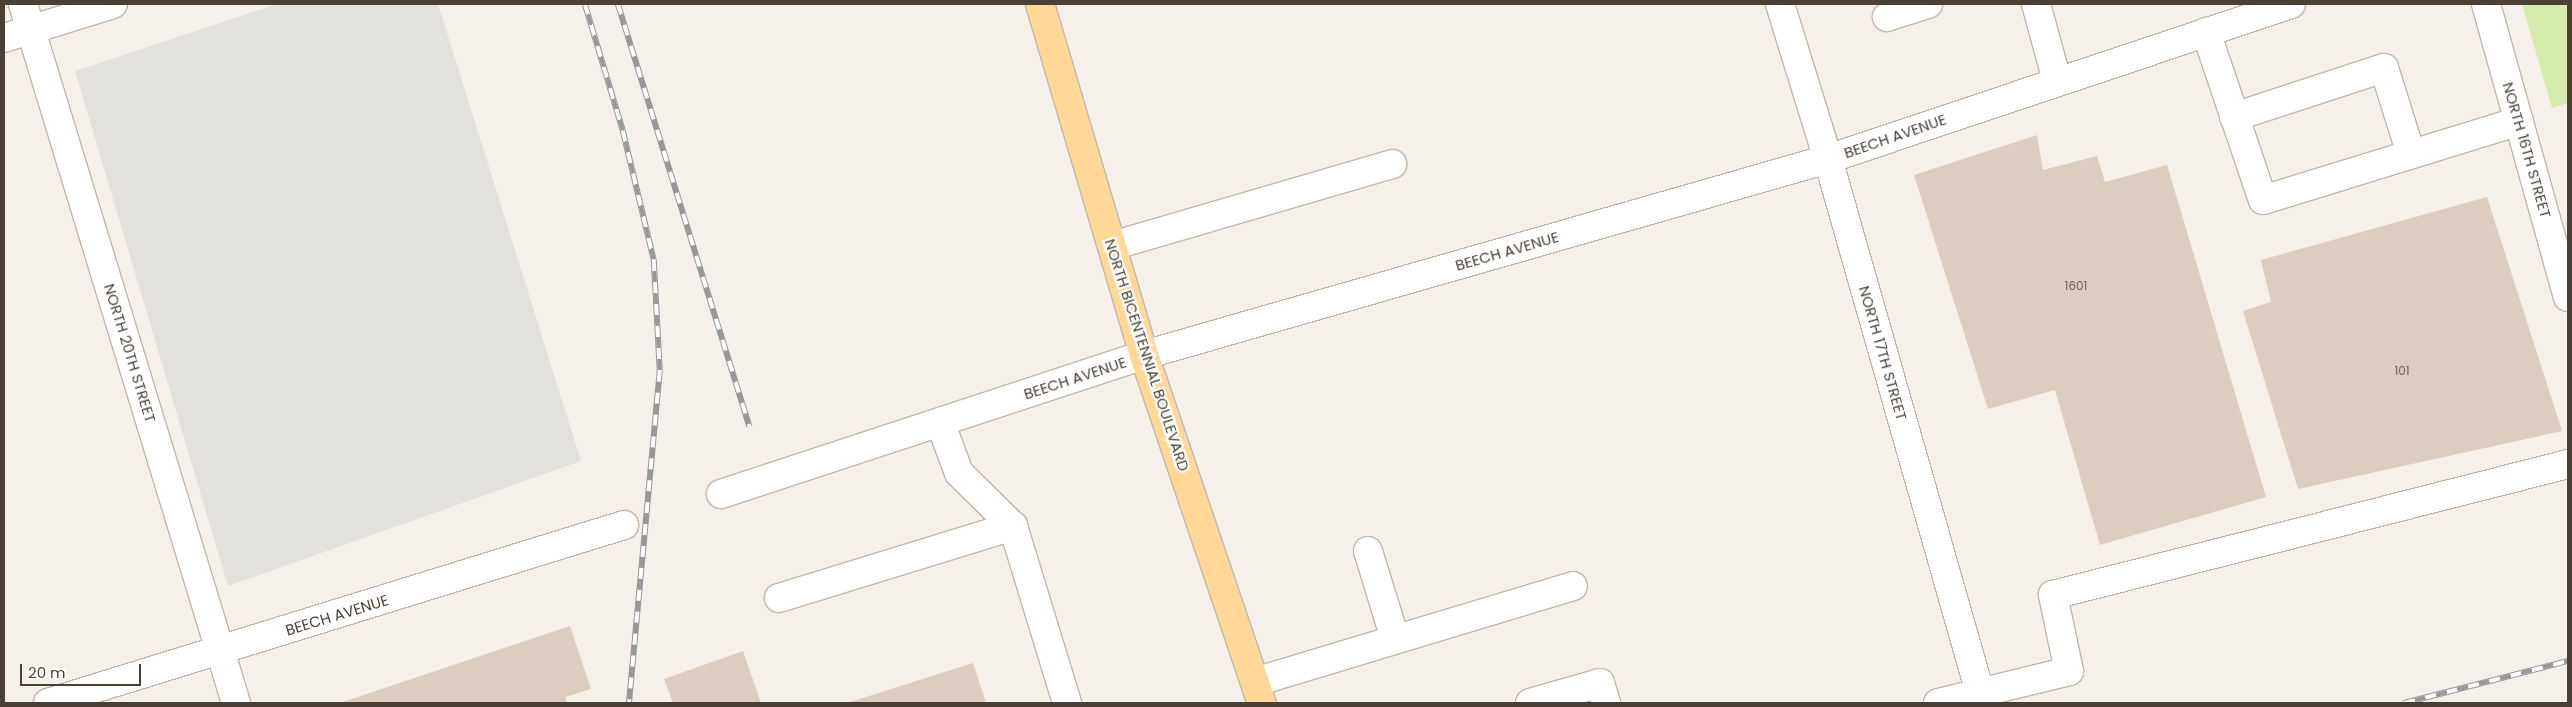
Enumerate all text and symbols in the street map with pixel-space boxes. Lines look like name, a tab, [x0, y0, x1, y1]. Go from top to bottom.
street label: NORTH 16TH STREET	[2499, 80, 2555, 220]
street label: BEECH AVENUE	[1842, 110, 1948, 162]
street label: BEECH AVENUE	[1453, 228, 1561, 274]
street label: NORTH BICENTENNIAL BOULEVARD	[1101, 237, 1193, 473]
house number: 1601	[2065, 279, 2087, 293]
street label: NORTH 20TH STREET	[100, 281, 160, 425]
street label: NORTH 17TH STREET	[1855, 284, 1911, 422]
street label: BEECH AVENUE	[1021, 353, 1129, 403]
house number: 101	[2394, 364, 2410, 378]
street label: BEECH AVENUE	[283, 591, 391, 639]
scale bar	[22, 654, 144, 686]
text: 20 m	[28, 662, 66, 683]

